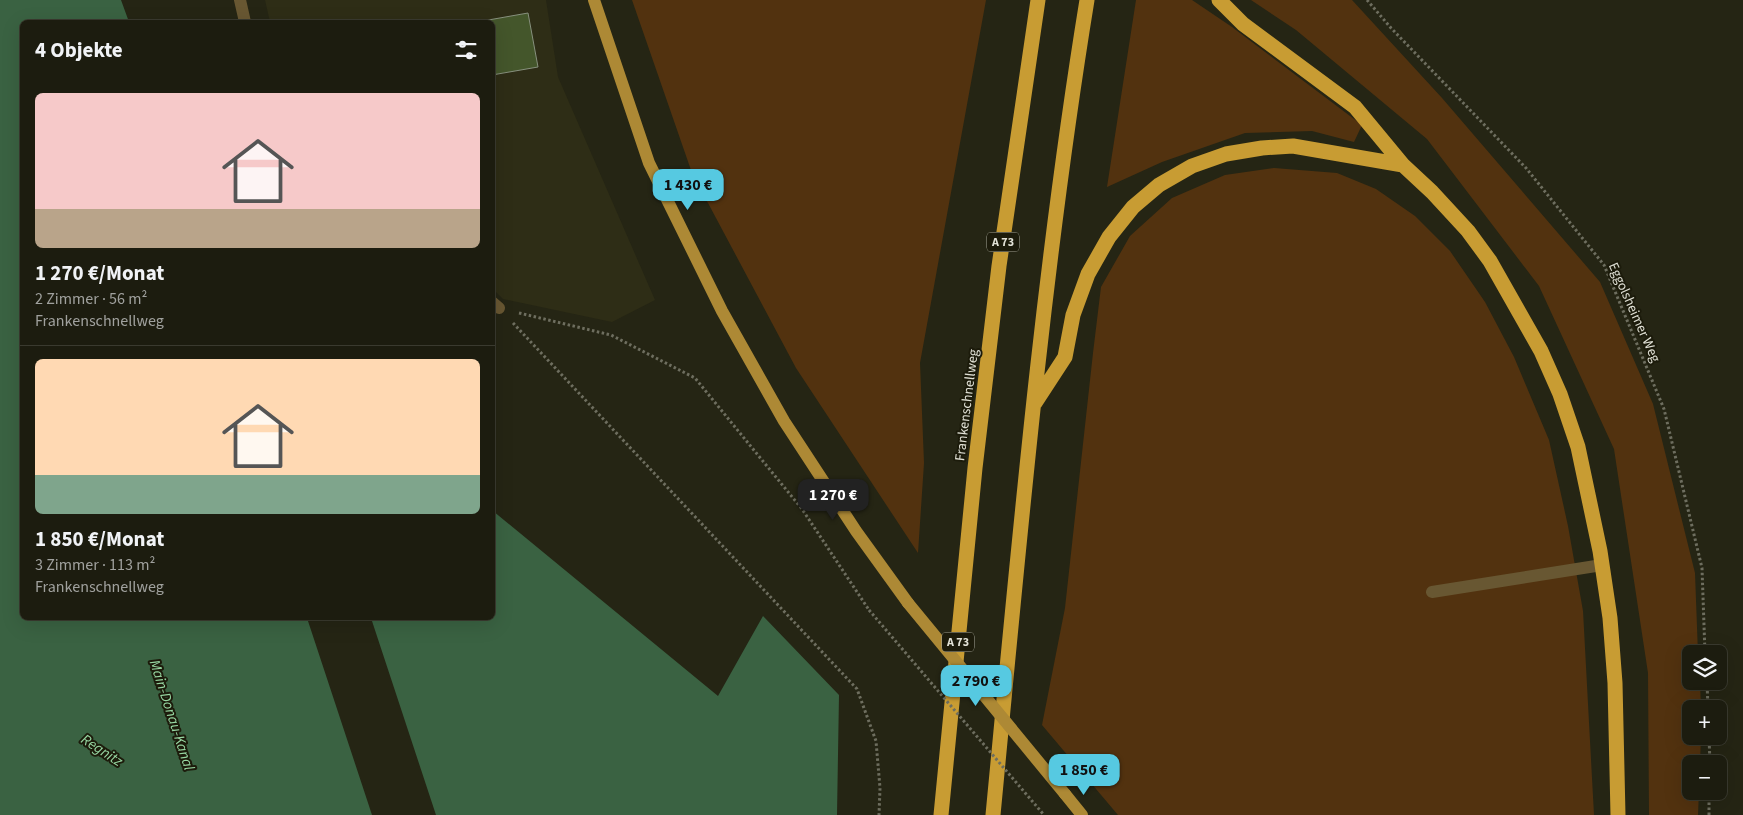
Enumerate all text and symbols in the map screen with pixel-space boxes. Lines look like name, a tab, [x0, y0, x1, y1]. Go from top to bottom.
text: 4 Objekte	[35, 35, 123, 65]
icon: filters	[452, 36, 480, 64]
icon: home	[213, 126, 303, 216]
pin: 1 430 €	[642, 168, 734, 211]
text: 1 430 €	[664, 174, 712, 196]
road number: A 73	[987, 232, 1019, 252]
text: 1 270 €/Monat	[35, 258, 164, 288]
street label: Eggolsheimer Weg	[1603, 259, 1665, 366]
text: 2 Zimmer · 56 m²	[35, 288, 147, 310]
text: Frankenschnellweg	[35, 310, 164, 332]
street label: Frankenschnellweg	[950, 348, 984, 462]
icon: home	[213, 391, 303, 481]
pin: 1 270 €	[787, 478, 879, 521]
text: 1 270 €	[809, 484, 857, 506]
text: 1 850 €/Monat	[35, 524, 164, 554]
text: 3 Zimmer · 113 m²	[35, 554, 155, 576]
text: Frankenschnellweg	[35, 576, 164, 598]
road number: A 73	[942, 632, 974, 652]
map controls	[1682, 645, 1727, 800]
button: layers	[1682, 645, 1727, 690]
water label: Main-Donau-Kanal	[144, 657, 199, 773]
pin: 2 790 €	[930, 664, 1022, 707]
text: 2 790 €	[952, 670, 1000, 692]
button: +	[1682, 700, 1727, 745]
water label: Regnitz	[77, 729, 127, 772]
pin: 1 850 €	[1038, 754, 1130, 796]
button: −	[1682, 755, 1727, 800]
text: 1 850 €	[1060, 759, 1108, 781]

